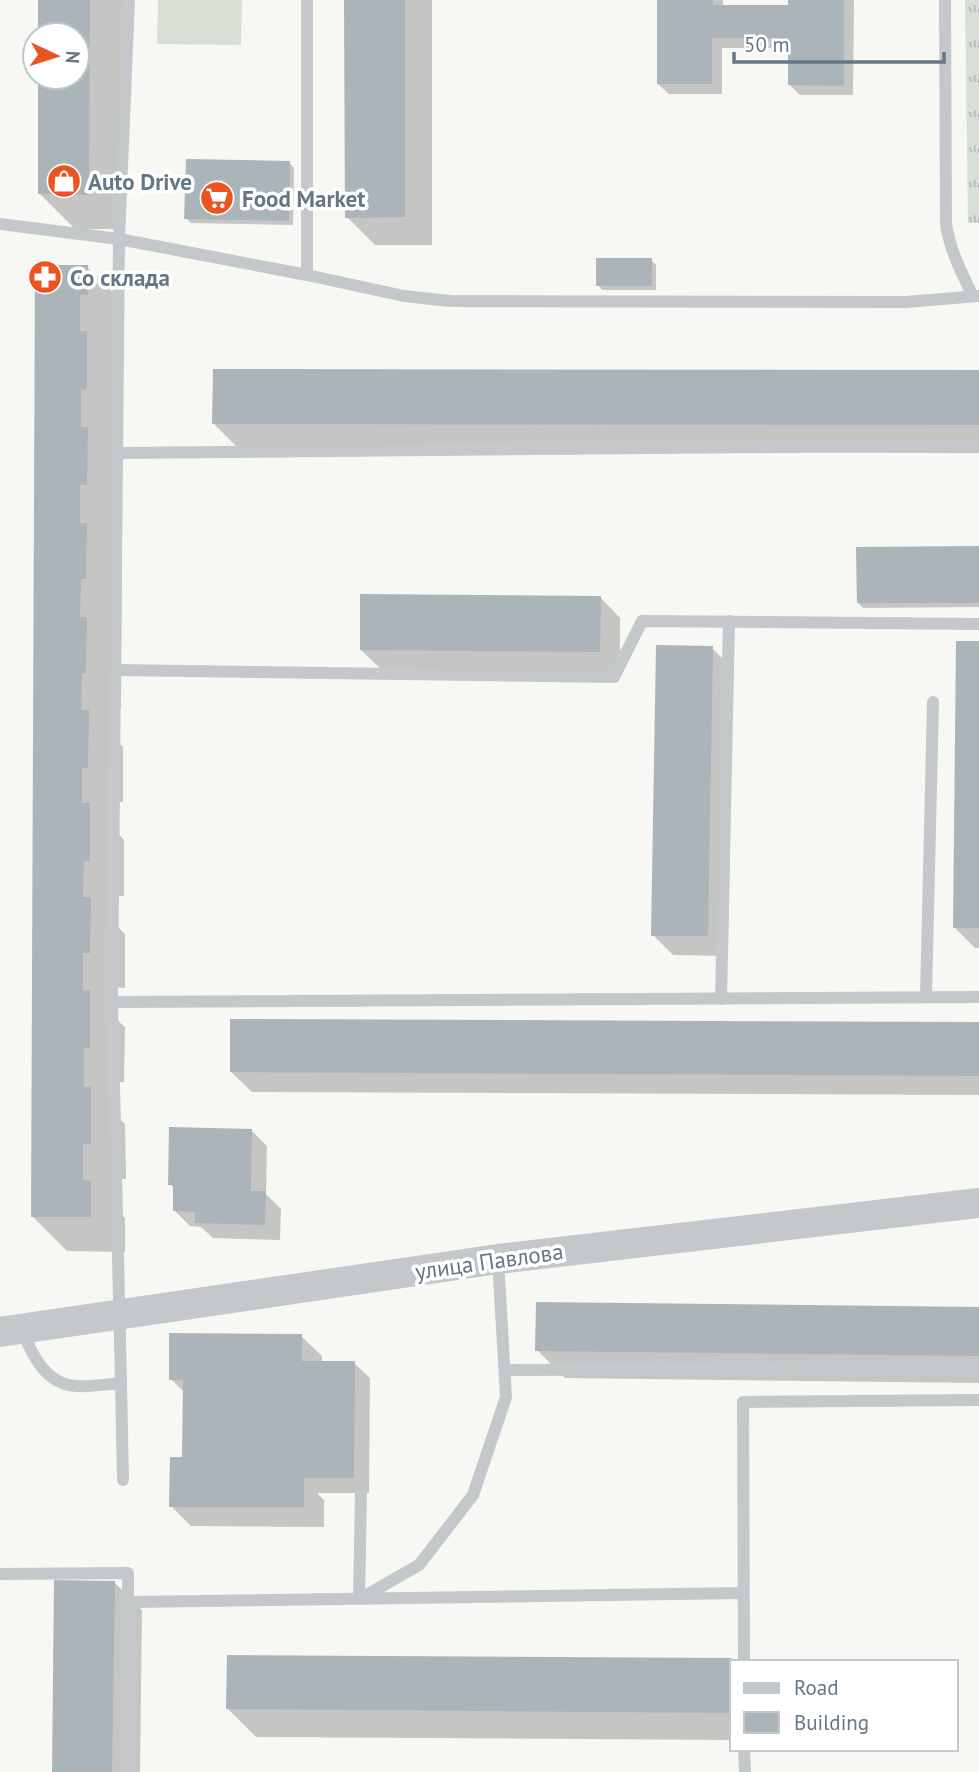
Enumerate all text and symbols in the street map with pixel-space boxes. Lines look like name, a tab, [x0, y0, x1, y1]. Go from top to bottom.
north arrow	[21, 21, 91, 91]
scale bar	[734, 21, 944, 65]
text: 50 m	[744, 31, 790, 58]
text: N	[61, 50, 85, 64]
shop icon: Auto Drive	[45, 162, 83, 200]
place label: Auto Drive	[88, 167, 192, 196]
supermarket icon: Food Market	[198, 179, 236, 217]
place label: Food Market	[242, 184, 365, 213]
pharmacy icon: Со склада	[26, 258, 64, 296]
place label: Со склада	[70, 263, 170, 292]
street label: улица Павлова	[413, 1236, 565, 1286]
legend	[730, 1660, 958, 1751]
text: Road	[794, 1674, 838, 1701]
text: Building	[794, 1709, 869, 1736]

